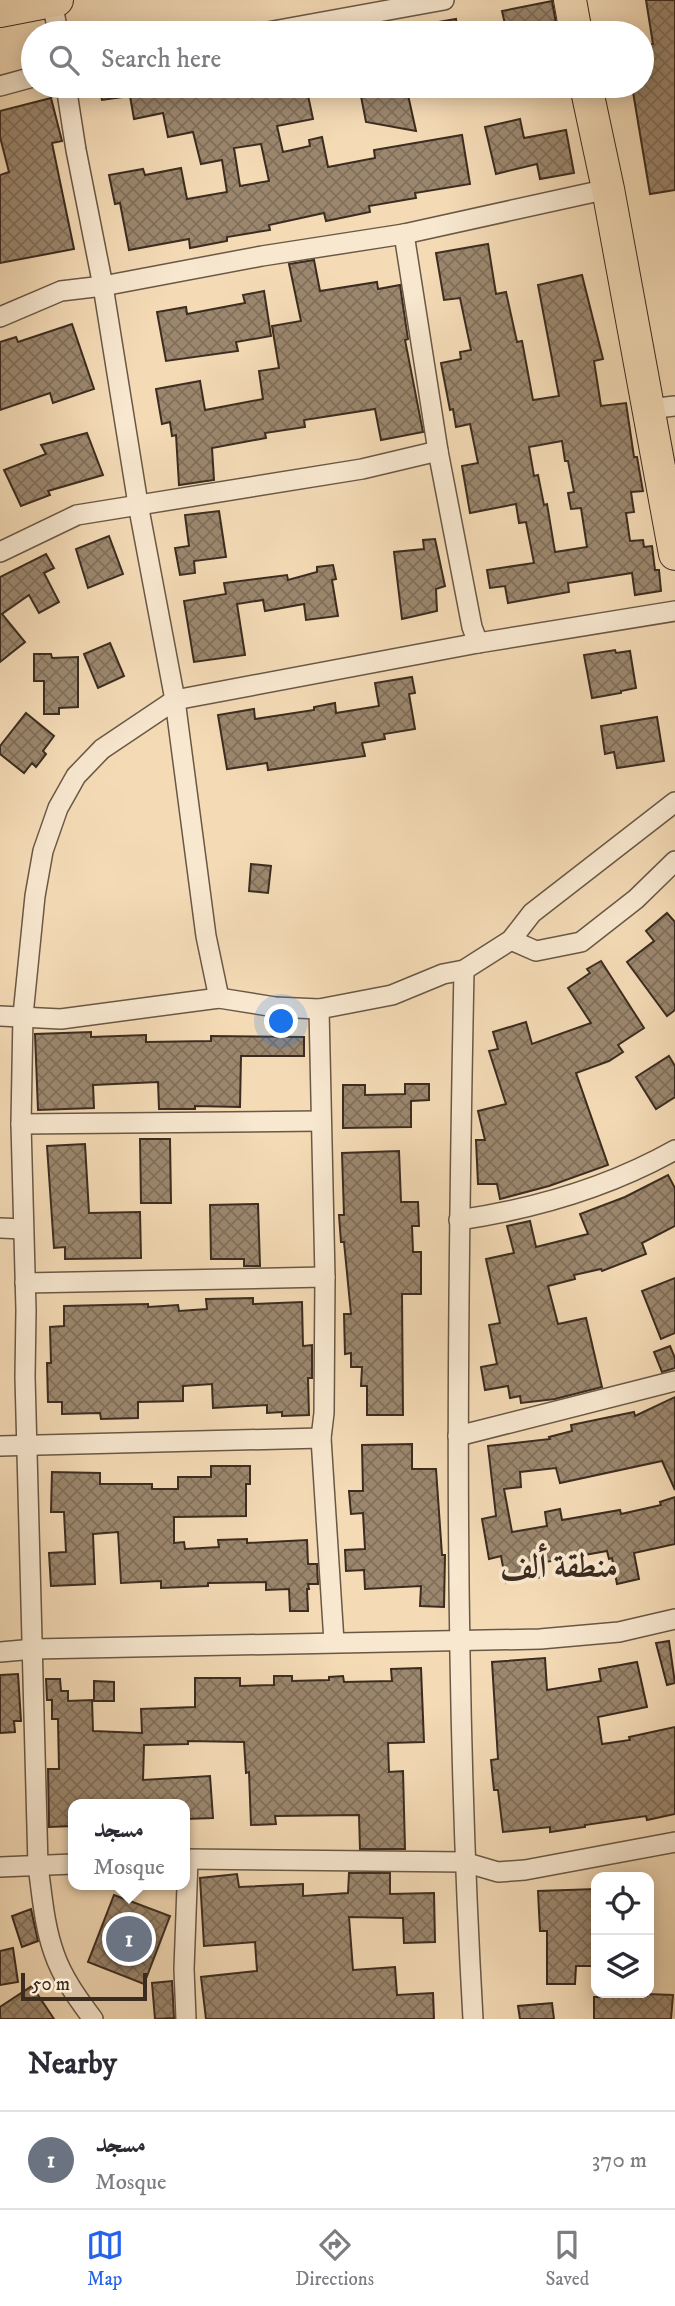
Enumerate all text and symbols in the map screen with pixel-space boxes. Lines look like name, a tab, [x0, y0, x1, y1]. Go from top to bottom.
search box	[21, 21, 654, 98]
icon: search	[45, 41, 83, 79]
text: Search here	[101, 43, 221, 76]
your location	[264, 1004, 298, 1038]
district label: منطقة ألف	[500, 1542, 618, 1588]
popup	[68, 1799, 190, 1890]
text: مسجد	[93, 1813, 144, 1846]
text: Mosque	[93, 1853, 165, 1882]
map controls	[591, 1872, 654, 1998]
button: locate	[591, 1872, 654, 1935]
pin: 1	[106, 1913, 152, 1965]
button: layers	[591, 1935, 654, 1998]
scale bar	[21, 1970, 147, 2002]
text: 50 m	[32, 1973, 70, 1996]
text: Nearby	[28, 2046, 117, 2083]
text: مسجد	[95, 2128, 146, 2161]
text: 1	[47, 2146, 55, 2175]
text: 370 m	[592, 2146, 647, 2175]
text: Mosque	[95, 2168, 167, 2197]
tab: Map	[86, 2226, 124, 2291]
tab: Directions	[295, 2226, 374, 2291]
tab: Saved	[546, 2226, 589, 2291]

